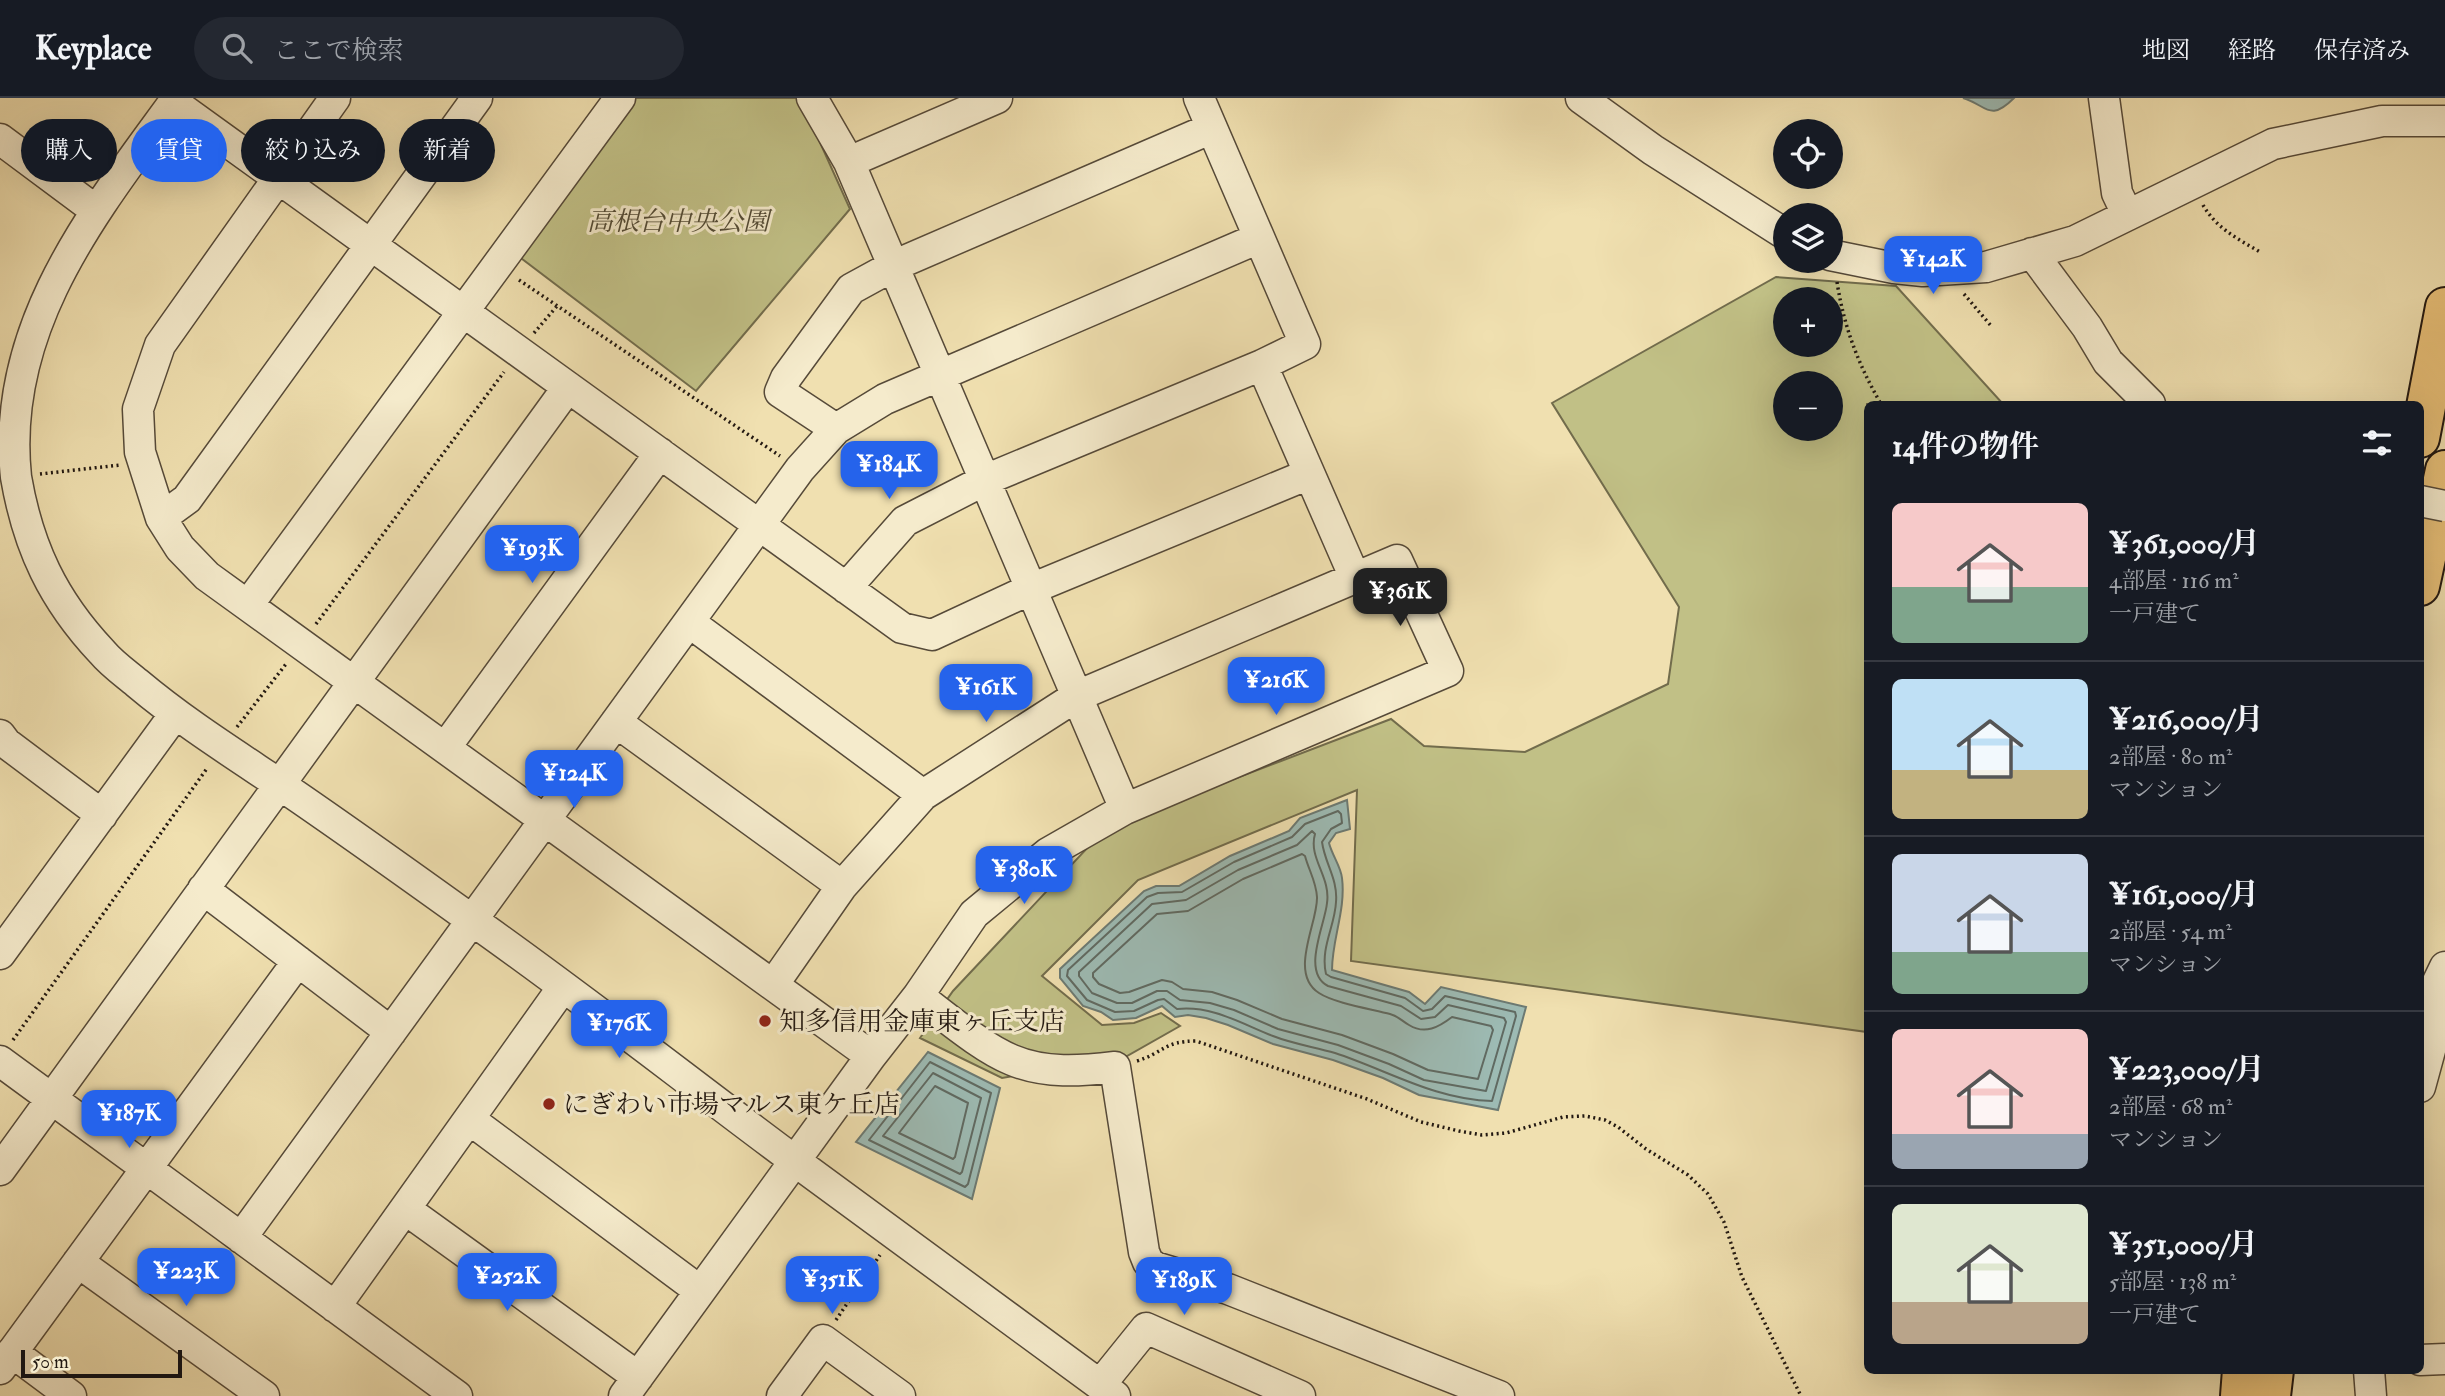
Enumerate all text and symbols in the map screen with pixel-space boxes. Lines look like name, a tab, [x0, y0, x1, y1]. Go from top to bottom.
search box	[194, 17, 684, 80]
text: Keyplace	[35, 28, 152, 69]
icon: search	[218, 29, 256, 67]
text: ここで検索	[274, 35, 404, 67]
text: 地図	[2142, 35, 2190, 66]
text: 経路	[2228, 35, 2276, 66]
text: 保存済み	[2314, 35, 2410, 66]
chip: 購入	[21, 119, 117, 182]
chip: 賃貸	[131, 119, 227, 182]
chip: 絞り込み	[241, 119, 385, 182]
chip: 新着	[399, 119, 495, 182]
map controls	[1773, 119, 1843, 441]
button: locate	[1773, 119, 1843, 189]
button: layers	[1773, 203, 1843, 273]
park label: 高根台中央公園	[587, 206, 773, 238]
pin: ¥142K	[1884, 236, 1982, 296]
text: ¥142K	[1900, 244, 1966, 273]
button: +	[1773, 287, 1843, 357]
button: −	[1773, 371, 1843, 441]
icon: filters	[2358, 424, 2396, 462]
text: 14件の物件	[1892, 428, 2039, 465]
pin: ¥184K	[840, 442, 938, 501]
text: ¥184K	[857, 449, 921, 478]
text: ¥361,000/月	[2109, 525, 2260, 562]
pin: ¥193K	[483, 526, 581, 585]
icon: home	[1948, 531, 2032, 615]
text: ¥193K	[501, 533, 563, 562]
text: 4部屋 · 116 m²	[2109, 566, 2239, 595]
pin: ¥361K	[1351, 568, 1449, 628]
text: ¥361K	[1369, 576, 1431, 605]
text: 一戸建て	[2109, 599, 2201, 628]
pin: ¥216K	[1227, 658, 1325, 717]
pin: ¥161K	[937, 664, 1035, 724]
text: ¥216K	[1244, 665, 1308, 694]
text: ¥161K	[955, 672, 1017, 701]
text: ¥216,000/月	[2109, 701, 2264, 738]
icon: home	[1948, 707, 2032, 791]
text: 2部屋 · 80 m²	[2109, 742, 2233, 771]
pin: ¥124K	[525, 750, 623, 810]
text: ¥124K	[541, 758, 607, 787]
text: マンション	[2109, 775, 2223, 804]
pin: ¥380K	[975, 846, 1073, 906]
text: ¥380K	[992, 854, 1056, 883]
text: ¥161,000/月	[2109, 876, 2259, 913]
icon: home	[1948, 882, 2032, 966]
text: 2部屋 · 54 m²	[2109, 917, 2232, 946]
text: マンション	[2109, 950, 2223, 979]
pin: ¥176K	[570, 1000, 668, 1060]
place label: 知多信用金庫東ヶ丘支店	[779, 1006, 1065, 1038]
text: ¥176K	[587, 1008, 651, 1037]
marker: 知多信用金庫東ヶ丘支店	[757, 1013, 773, 1029]
text: ¥223,000/月	[2109, 1051, 2265, 1088]
icon: home	[1948, 1057, 2032, 1141]
place label: にぎわい市場マルス東ケ丘店	[563, 1089, 900, 1121]
pin: ¥187K	[80, 1090, 178, 1150]
text: 2部屋 · 68 m²	[2109, 1092, 2232, 1121]
marker: にぎわい市場マルス東ケ丘店	[541, 1096, 557, 1112]
text: ¥187K	[98, 1098, 160, 1127]
text: マンション	[2109, 1125, 2223, 1154]
text: ¥351,000/月	[2109, 1226, 2258, 1263]
icon: home	[1948, 1232, 2032, 1316]
pin: ¥223K	[137, 1248, 235, 1308]
pin: ¥252K	[458, 1254, 556, 1313]
text: ¥223K	[153, 1256, 219, 1285]
pin: ¥351K	[783, 1256, 881, 1316]
pin: ¥189K	[1135, 1258, 1233, 1317]
text: ¥252K	[474, 1261, 540, 1290]
text: ¥351K	[802, 1264, 862, 1293]
text: ¥189K	[1152, 1265, 1216, 1294]
text: 5部屋 · 138 m²	[2109, 1267, 2236, 1296]
text: 一戸建て	[2109, 1300, 2201, 1329]
scale bar	[21, 1347, 182, 1379]
text: 50 m	[32, 1350, 69, 1374]

